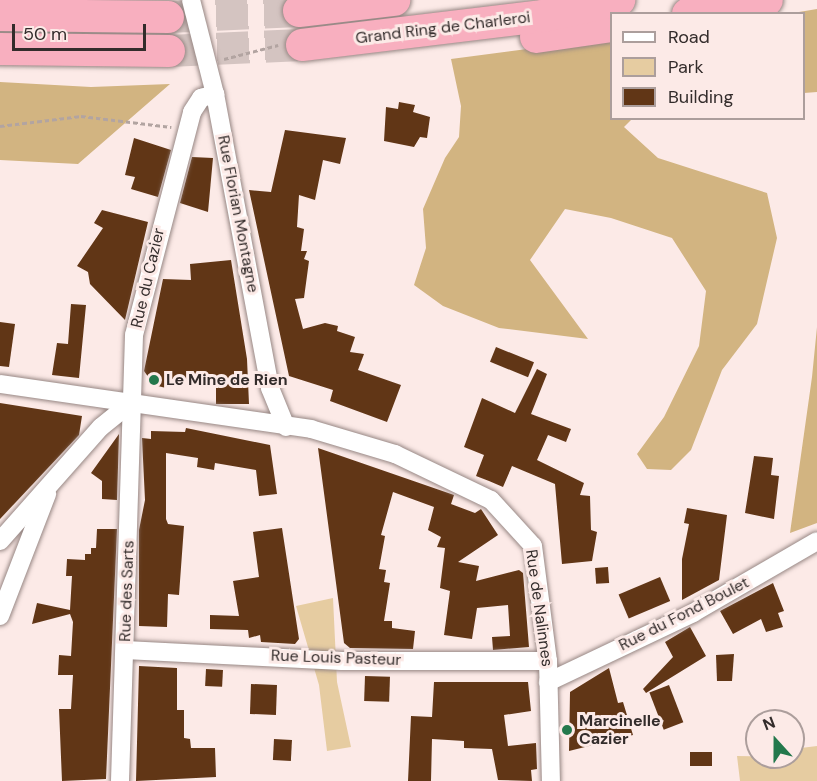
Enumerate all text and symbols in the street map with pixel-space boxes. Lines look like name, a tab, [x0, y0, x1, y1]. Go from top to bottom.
street label: Grand Ring de Charleroi	[354, 8, 532, 48]
scale bar	[15, 12, 148, 50]
legend	[610, 12, 805, 120]
text: 50 m	[23, 22, 67, 46]
text: Road	[668, 25, 710, 49]
text: Park	[668, 55, 704, 79]
text: Building	[668, 85, 733, 109]
street label: Rue Florian Montagne	[213, 134, 263, 294]
street label: Rue du Cazier	[127, 226, 169, 330]
place label: Le Mine de Rien	[166, 370, 288, 390]
marker: Le Mine de Rien	[147, 373, 161, 387]
street label: Rue des Sarts	[116, 540, 138, 642]
street label: Rue de Nalinnes	[521, 548, 557, 668]
street label: Rue du Fond Boulet	[616, 573, 752, 655]
street label: Rue Louis Pasteur	[270, 646, 402, 670]
north arrow	[745, 709, 805, 769]
place label: Marcinelle Cazier	[579, 711, 661, 749]
text: N	[760, 712, 778, 735]
marker: Marcinelle Cazier	[560, 723, 574, 737]

